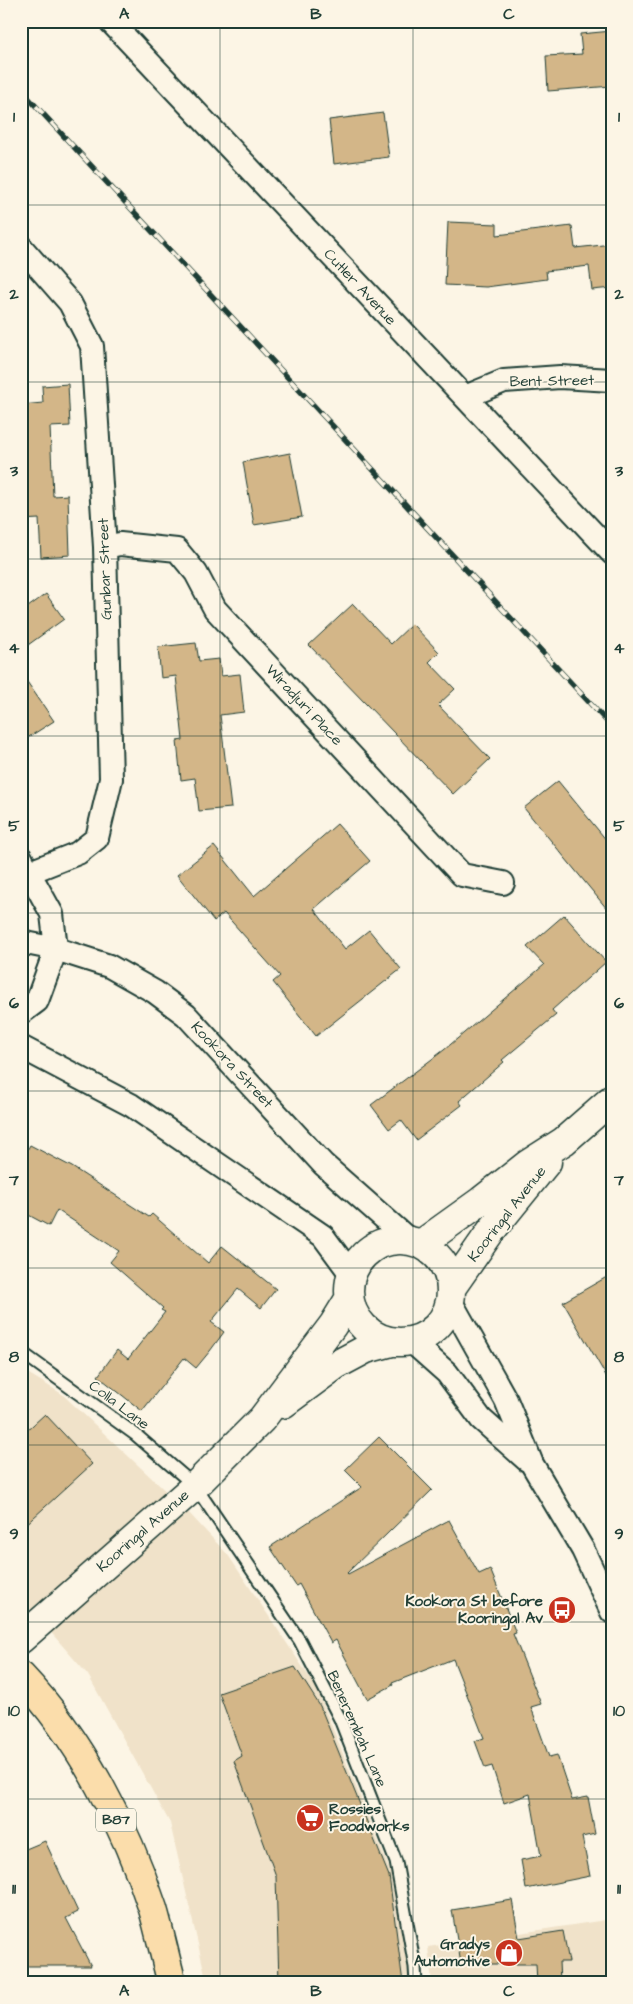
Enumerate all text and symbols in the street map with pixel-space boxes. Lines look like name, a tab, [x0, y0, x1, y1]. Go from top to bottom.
text: A	[119, 3, 130, 25]
text: B	[310, 3, 322, 25]
text: C	[503, 3, 515, 25]
text: 1	[13, 106, 16, 128]
text: 1	[618, 106, 621, 128]
street label: Cutler Avenue	[319, 244, 401, 330]
text: 2	[8, 283, 19, 305]
text: 2	[613, 283, 624, 305]
street label: Bent Street	[510, 370, 594, 392]
text: 3	[9, 460, 19, 482]
text: 3	[614, 460, 624, 482]
street label: Gunbar Street	[93, 518, 117, 620]
text: 4	[9, 637, 20, 659]
text: 4	[614, 637, 625, 659]
street label: Wiradjuri Place	[261, 660, 347, 750]
text: 5	[8, 815, 20, 837]
text: 5	[613, 815, 625, 837]
text: 6	[9, 992, 19, 1014]
text: 6	[614, 992, 624, 1014]
street label: Kookora Street	[186, 1017, 278, 1113]
street label: Kooringal Avenue	[463, 1162, 552, 1267]
text: 7	[8, 1169, 19, 1191]
text: 7	[613, 1169, 624, 1191]
text: 8	[9, 1346, 20, 1368]
text: 8	[614, 1346, 625, 1368]
street label: Colla Lane	[84, 1375, 154, 1435]
street label: Kooringal Avenue	[92, 1485, 195, 1578]
text: 9	[9, 1523, 19, 1545]
text: 9	[614, 1523, 624, 1545]
place label: Kookora St before Kooringal Av	[405, 1591, 543, 1631]
bus stop icon: Kookora St before Kooringal Av	[547, 1595, 577, 1625]
street label: Benerembah Lane	[322, 1667, 392, 1791]
text: 10	[8, 1700, 20, 1722]
text: 10	[613, 1700, 625, 1722]
place label: Rossies Foodworks	[329, 1799, 410, 1837]
supermarket icon: Rossies Foodworks	[295, 1803, 325, 1833]
road number: B87	[96, 1808, 136, 1832]
text: 11	[12, 1878, 17, 1900]
text: 11	[617, 1878, 622, 1900]
place label: Gradys Automotive	[414, 1934, 490, 1972]
shop icon: Gradys Automotive	[494, 1938, 524, 1968]
text: A	[119, 1980, 130, 2002]
text: B	[310, 1980, 322, 2002]
text: C	[503, 1980, 515, 2002]

